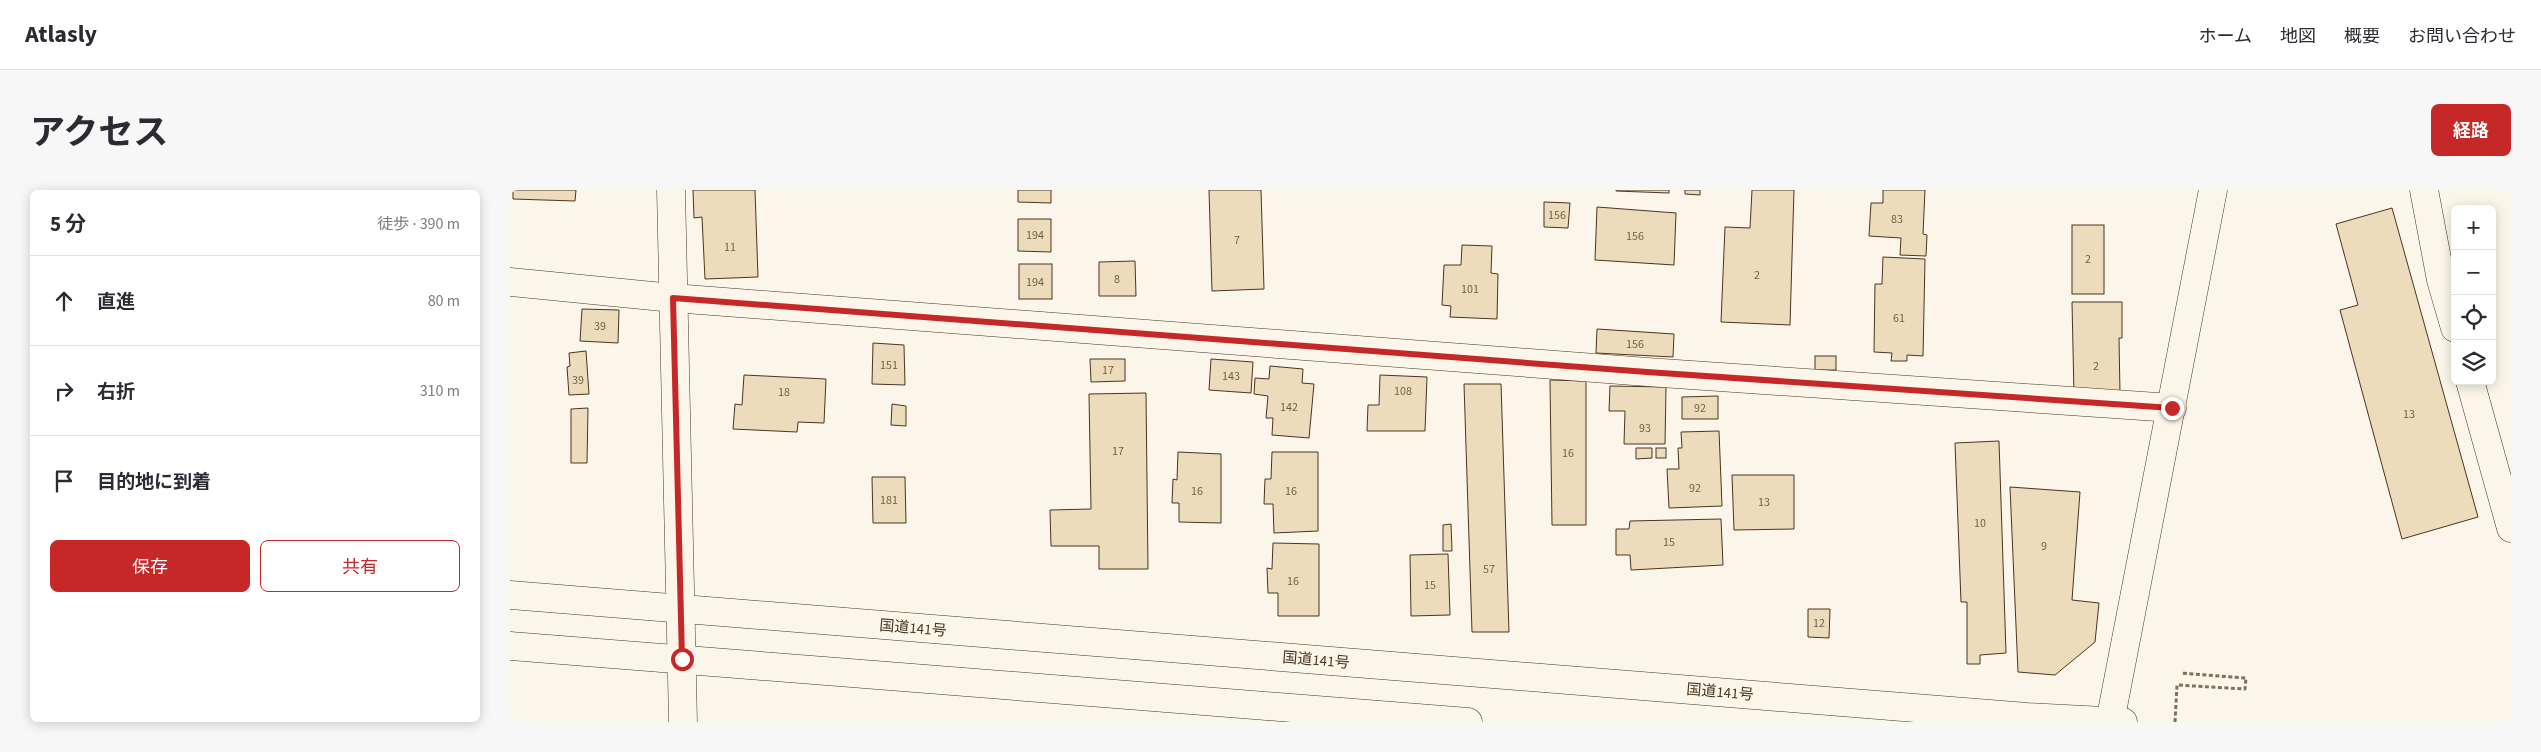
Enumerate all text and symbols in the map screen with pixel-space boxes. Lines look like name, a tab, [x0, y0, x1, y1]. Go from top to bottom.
text: Atlasly	[25, 17, 97, 52]
text: ホーム	[2199, 24, 2252, 49]
text: 地図	[2280, 24, 2316, 49]
text: 概要	[2344, 24, 2380, 49]
text: お問い合わせ	[2408, 24, 2516, 49]
button: 経路	[2431, 104, 2511, 156]
text: アクセス	[30, 108, 168, 158]
map controls	[2451, 205, 2496, 385]
button: +	[2451, 205, 2496, 250]
house number: 156	[1548, 207, 1566, 224]
text: 5 分	[50, 209, 86, 239]
house number: 83	[1891, 211, 1903, 228]
text: 徒歩 · 390 m	[377, 213, 460, 235]
house number: 194	[1026, 227, 1044, 244]
house number: 156	[1626, 228, 1644, 245]
house number: 7	[1234, 232, 1240, 249]
house number: 11	[724, 239, 736, 256]
button: −	[2451, 250, 2496, 295]
house number: 2	[2085, 251, 2091, 268]
house number: 2	[1754, 267, 1760, 284]
house number: 8	[1114, 271, 1120, 288]
house number: 194	[1026, 274, 1044, 291]
house number: 101	[1461, 281, 1479, 298]
icon: ahead	[50, 287, 78, 315]
text: 直進	[97, 289, 135, 316]
text: 80 m	[428, 290, 460, 312]
button: locate	[2451, 295, 2496, 340]
house number: 61	[1893, 310, 1905, 327]
house number: 39	[594, 318, 606, 335]
house number: 156	[1626, 336, 1644, 353]
button: layers	[2451, 340, 2496, 385]
house number: 151	[880, 357, 898, 374]
house number: 2	[2093, 358, 2099, 375]
house number: 17	[1102, 362, 1114, 379]
house number: 143	[1222, 368, 1240, 385]
house number: 39	[572, 372, 584, 389]
icon: right	[50, 377, 78, 405]
text: 右折	[97, 379, 135, 406]
text: 310 m	[420, 380, 460, 402]
house number: 108	[1394, 383, 1412, 400]
house number: 18	[778, 384, 790, 401]
route end	[2161, 397, 2184, 420]
house number: 142	[1280, 399, 1298, 416]
house number: 92	[1694, 400, 1706, 417]
house number: 13	[2403, 406, 2415, 423]
house number: 93	[1639, 420, 1651, 437]
house number: 17	[1112, 443, 1124, 460]
house number: 16	[1562, 445, 1574, 462]
icon: arrive	[50, 467, 78, 495]
text: 目的地に到着	[97, 469, 211, 496]
house number: 92	[1689, 480, 1701, 497]
house number: 16	[1191, 483, 1203, 500]
house number: 16	[1285, 483, 1297, 500]
house number: 181	[880, 492, 898, 509]
house number: 13	[1758, 494, 1770, 511]
house number: 10	[1974, 515, 1986, 532]
house number: 15	[1663, 534, 1675, 551]
house number: 9	[2041, 538, 2047, 555]
button: 保存	[50, 540, 250, 592]
button: 共有	[260, 540, 460, 592]
house number: 57	[1483, 561, 1495, 578]
house number: 16	[1287, 573, 1299, 590]
house number: 15	[1424, 577, 1436, 594]
street label: 国道141号	[878, 615, 947, 642]
house number: 12	[1813, 615, 1825, 632]
street label: 国道141号	[1281, 647, 1350, 674]
route start	[671, 648, 694, 671]
street label: 国道141号	[1685, 679, 1754, 706]

